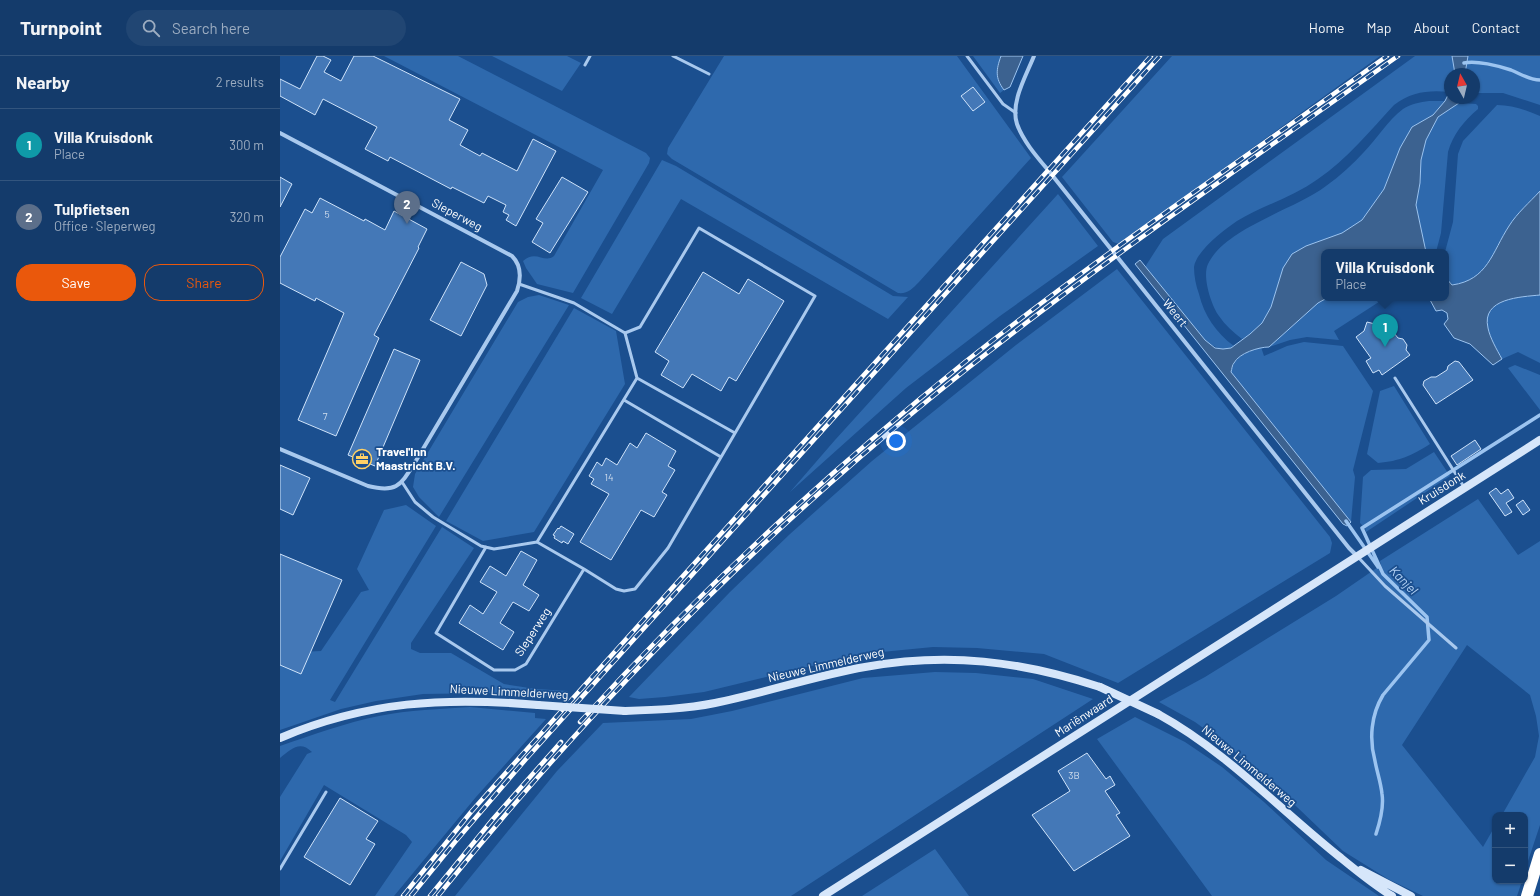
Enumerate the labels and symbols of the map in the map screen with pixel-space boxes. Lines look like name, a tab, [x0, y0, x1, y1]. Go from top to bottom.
north arrow	[1444, 68, 1480, 104]
pin: 2	[394, 191, 420, 224]
street label: Sleperweg	[430, 195, 485, 233]
house number: 5	[324, 208, 330, 220]
street label: Weert	[1160, 296, 1191, 329]
pin: 1	[1372, 314, 1398, 347]
house number: 7	[323, 410, 328, 422]
your location	[886, 431, 906, 451]
place label: Travel'Inn Maastricht B.V.	[376, 444, 456, 472]
office icon: Travel'Inn Maastricht B.V.	[351, 448, 373, 470]
street label: Kruisdonk	[1415, 467, 1467, 507]
house number: 14	[604, 471, 614, 483]
water label: Kanjel	[1386, 562, 1422, 598]
street label: Sleperweg	[511, 605, 553, 658]
street label: Nieuwe Limmelderweg	[766, 644, 885, 684]
street label: Nieuwe Limmelderweg	[449, 681, 569, 701]
street label: Mariënwaard	[1052, 691, 1115, 739]
street label: Nieuwe Limmelderweg	[1200, 722, 1300, 809]
house number: 3B	[1068, 769, 1080, 781]

